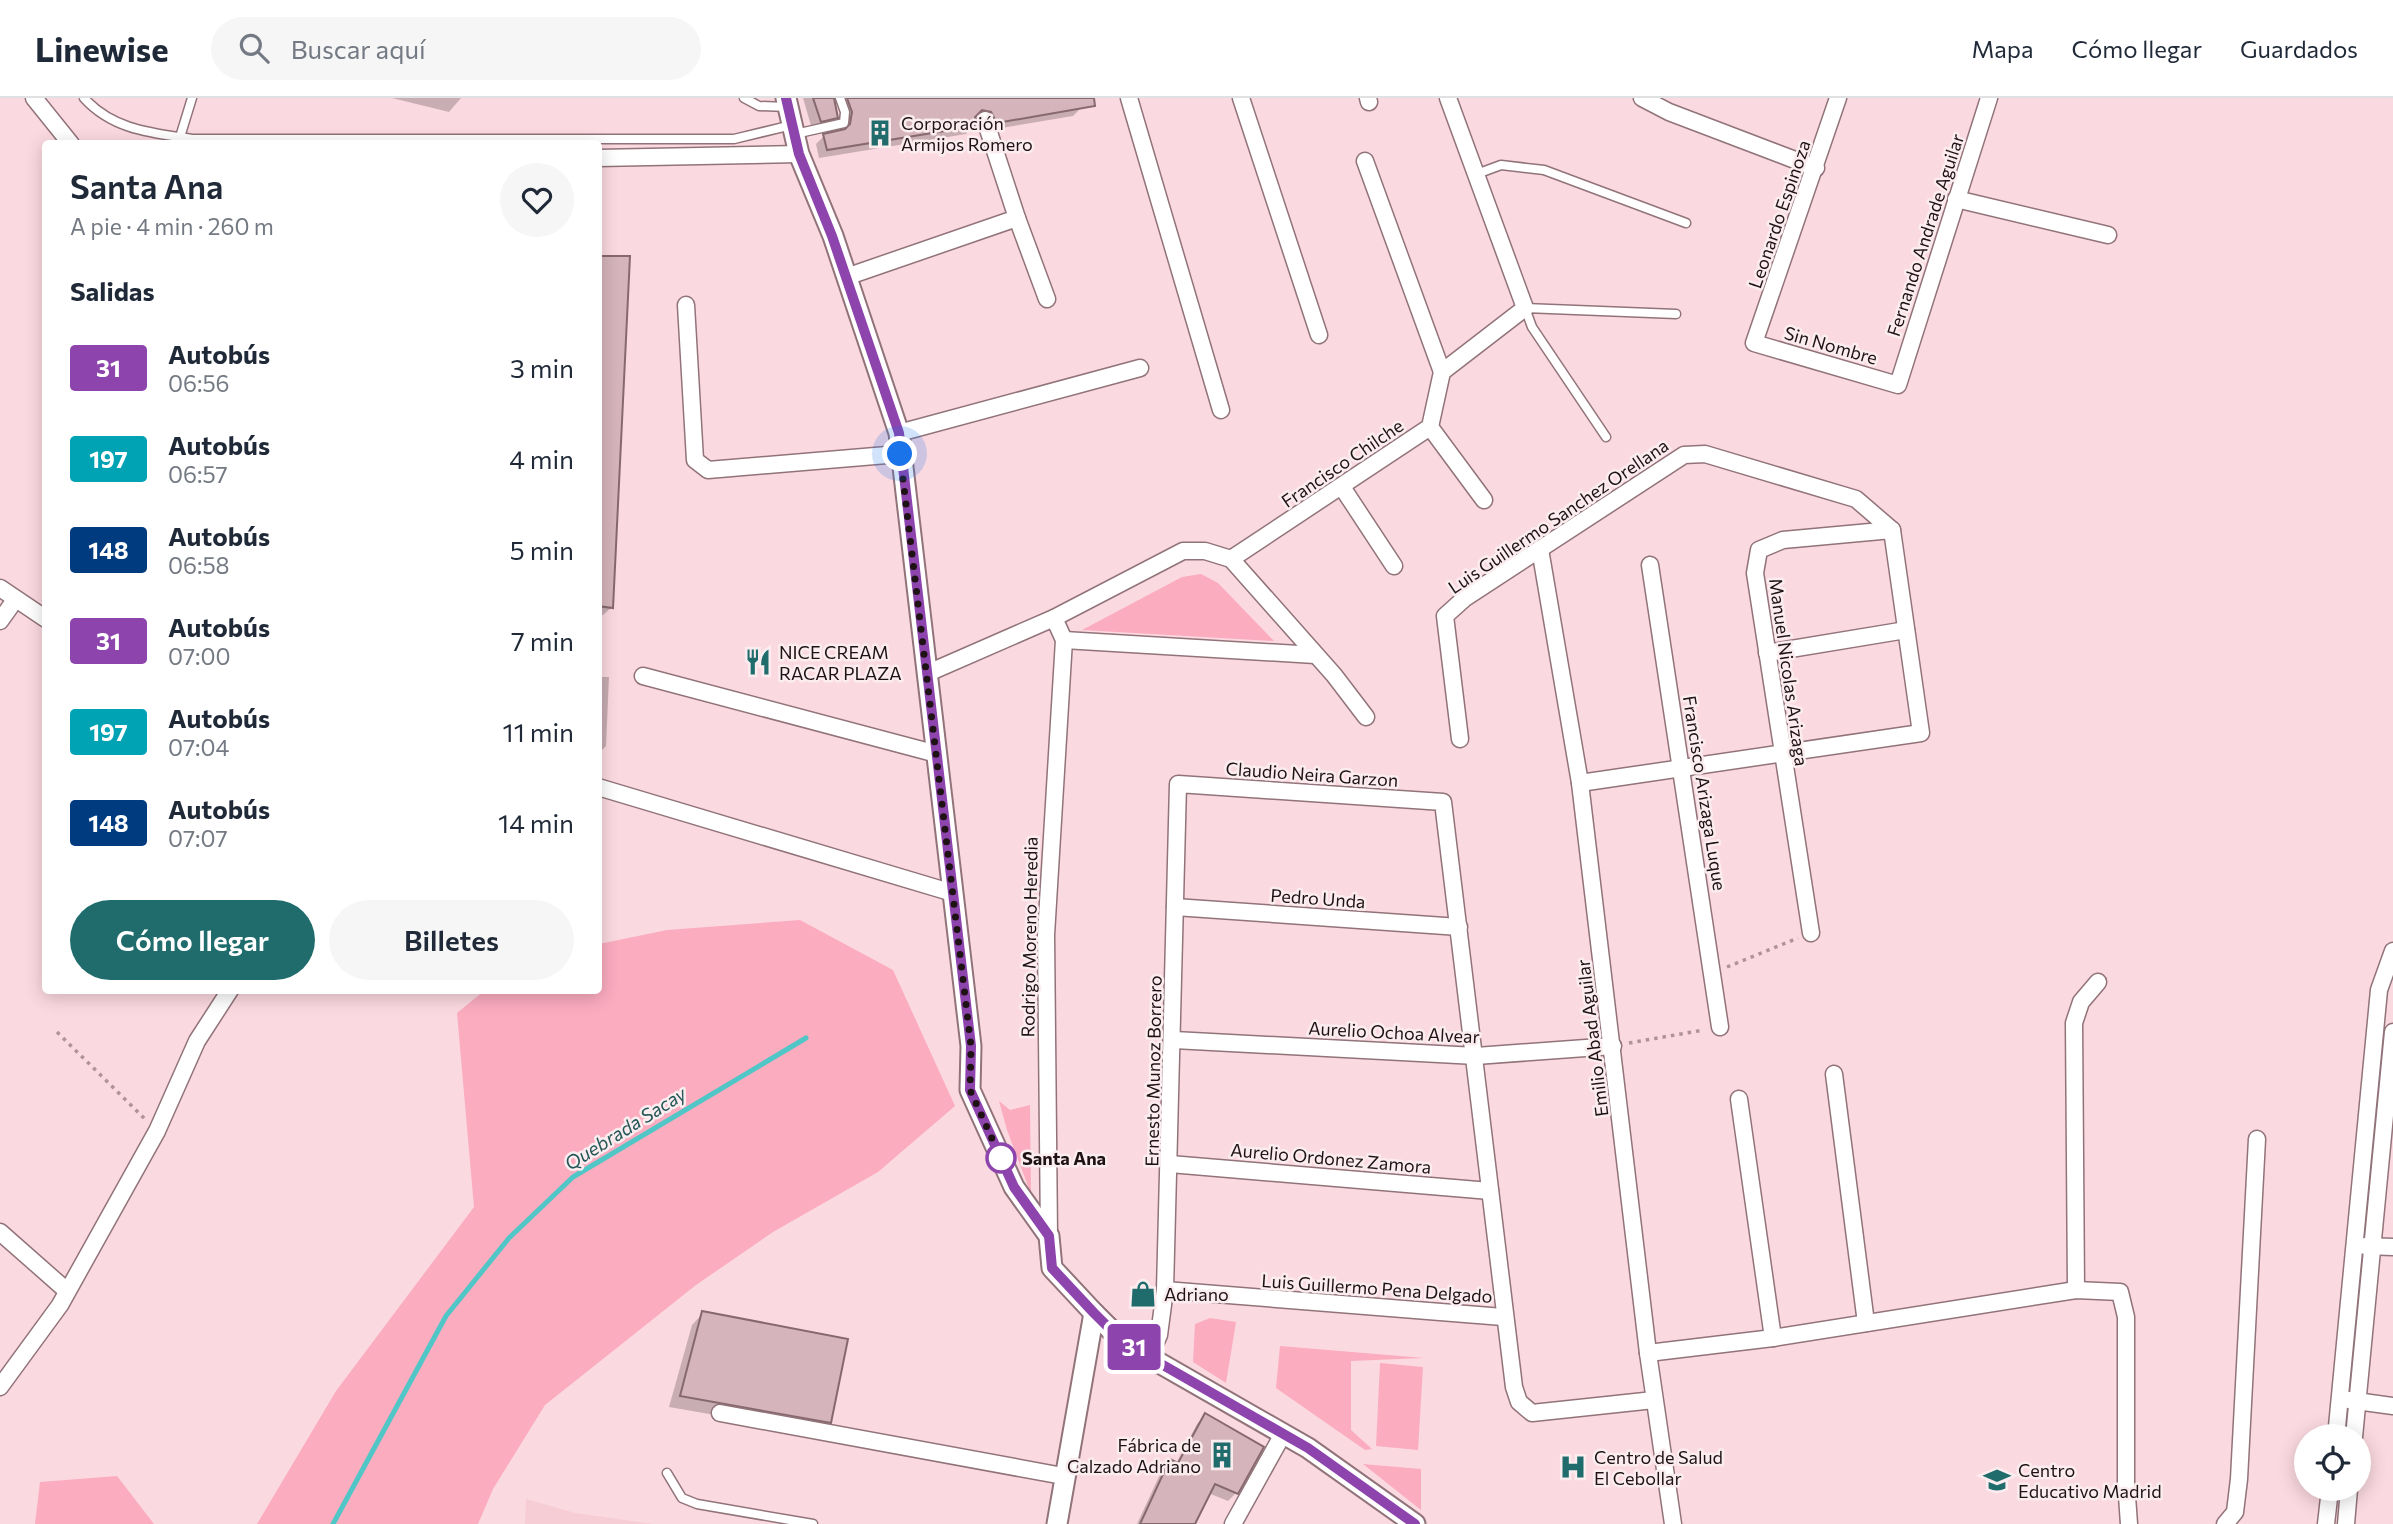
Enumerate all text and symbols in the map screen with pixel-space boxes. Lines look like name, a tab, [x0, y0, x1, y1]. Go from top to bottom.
search box	[211, 17, 701, 80]
text: Linewise	[35, 28, 169, 69]
icon: search	[235, 29, 273, 67]
text: Buscar aquí	[291, 33, 426, 64]
text: Mapa	[1971, 34, 2034, 63]
text: Cómo llegar	[2072, 34, 2202, 63]
text: Guardados	[2240, 34, 2358, 63]
place label: Corporación Armijos Romero	[901, 112, 1033, 155]
building icon: Corporación Armijos Romero	[865, 118, 895, 148]
street label: Fernando Andrade Aguilar	[1882, 131, 1968, 339]
street label: Leonardo Espinoza	[1743, 137, 1815, 291]
button: heart	[500, 163, 574, 237]
text: Santa Ana	[70, 165, 223, 206]
text: A pie · 4 min · 260 m	[70, 212, 274, 240]
text: Salidas	[70, 275, 155, 306]
street label: Sin Nombre	[1782, 321, 1880, 369]
text: Autobús	[168, 338, 270, 369]
text: 3 min	[510, 352, 574, 383]
text: 31	[96, 353, 121, 382]
text: 06:56	[168, 369, 230, 397]
street label: Francisco Chilche	[1277, 414, 1407, 512]
text: Autobús	[168, 429, 270, 460]
street label: Luis Guillermo Sanchez Orellana	[1444, 434, 1672, 598]
your location	[882, 436, 917, 471]
text: 4 min	[509, 443, 574, 474]
text: 197	[89, 444, 128, 473]
text: 06:57	[168, 460, 228, 488]
text: Autobús	[168, 520, 270, 551]
text: 5 min	[510, 534, 574, 565]
text: 148	[88, 535, 129, 564]
text: 06:58	[168, 551, 230, 579]
street label: Manuel Nicolas Arizaga	[1765, 577, 1813, 767]
text: Autobús	[168, 611, 270, 642]
text: 7 min	[511, 625, 574, 656]
text: 31	[96, 626, 121, 655]
place label: NICE CREAM RACAR PLAZA	[779, 641, 902, 684]
text: 07:00	[168, 642, 231, 670]
restaurant icon: NICE CREAM RACAR PLAZA	[743, 647, 773, 677]
street label: Francisco Arizaga Luque	[1679, 694, 1731, 892]
text: Autobús	[168, 702, 270, 733]
text: 11 min	[503, 716, 574, 747]
text: 197	[89, 717, 128, 746]
text: 07:04	[168, 733, 229, 761]
street label: Claudio Neira Garzon	[1225, 757, 1399, 791]
text: Autobús	[168, 793, 270, 824]
text: 14 min	[498, 807, 574, 838]
text: 148	[88, 808, 129, 837]
text: 07:07	[168, 824, 228, 852]
street label: Rodrigo Moreno Heredia	[1016, 836, 1042, 1038]
street label: Pedro Unda	[1270, 884, 1366, 912]
button: Cómo llegar	[70, 900, 315, 980]
button: Billetes	[329, 900, 574, 980]
street label: Emilio Abad Aguilar	[1571, 958, 1613, 1118]
street label: Ernesto Munoz Borrero	[1140, 975, 1166, 1167]
street label: Aurelio Ochoa Alvear	[1308, 1017, 1480, 1047]
water label: Quebrada Sacay	[560, 1081, 691, 1175]
street label: Aurelio Ordonez Zamora	[1230, 1138, 1432, 1178]
marker: Santa Ana	[986, 1143, 1016, 1173]
place label: Santa Ana	[1022, 1147, 1106, 1169]
street label: Luis Guillermo Pena Delgado	[1261, 1269, 1493, 1307]
shop icon: Adriano	[1128, 1279, 1158, 1309]
place label: Adriano	[1164, 1283, 1229, 1305]
line badge: 31	[1102, 1324, 1166, 1370]
text: 31	[1122, 1332, 1146, 1361]
map controls	[2294, 1424, 2371, 1501]
button: locate	[2294, 1424, 2371, 1501]
place label: Fábrica de Calzado Adriano	[1067, 1434, 1201, 1477]
building icon: Fábrica de Calzado Adriano	[1207, 1440, 1237, 1470]
place label: Centro de Salud El Cebollar	[1594, 1446, 1723, 1489]
hospital icon: Centro de Salud El Cebollar	[1558, 1452, 1588, 1482]
place label: Centro Educativo Madrid	[2018, 1459, 2162, 1502]
school or university icon: Centro Educativo Madrid	[1982, 1465, 2012, 1495]

